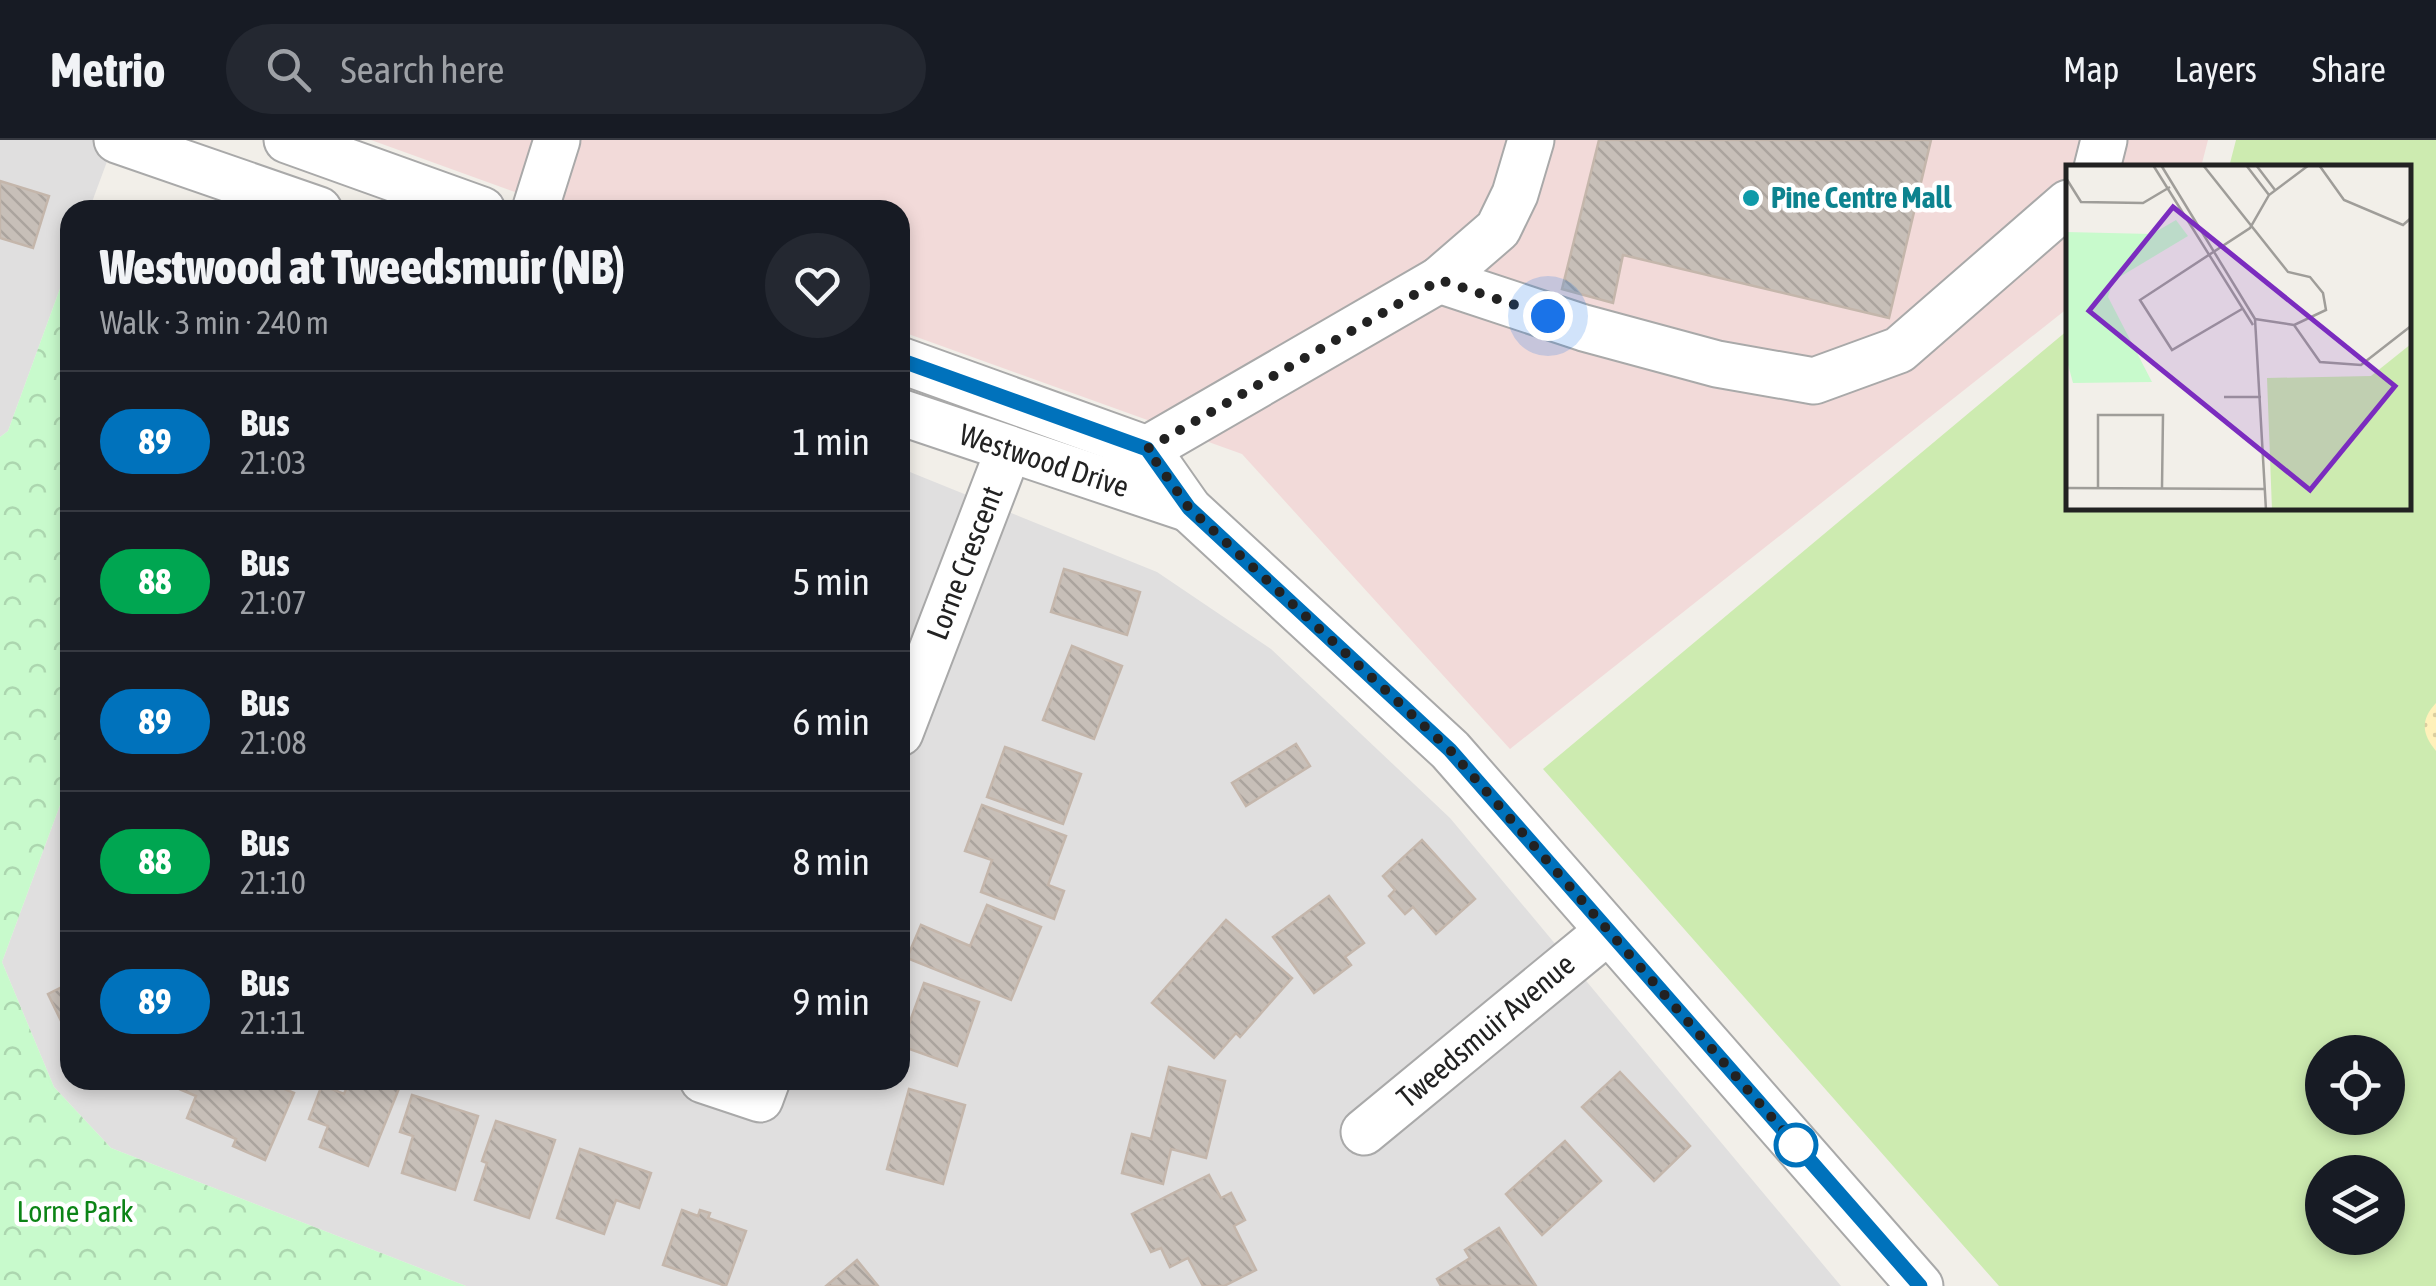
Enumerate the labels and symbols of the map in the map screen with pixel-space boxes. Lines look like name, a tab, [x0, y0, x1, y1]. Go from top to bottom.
inset map	[2066, 165, 2411, 510]
place label: Pine Centre Mall	[1771, 180, 1952, 214]
marker: Pine Centre Mall	[1740, 187, 1762, 209]
your location	[1523, 291, 1573, 341]
street label: Westwood Drive	[955, 417, 1133, 503]
street label: Lorne Crescent	[919, 481, 1009, 644]
street label: Tweedsmuir Avenue	[1390, 946, 1581, 1114]
unlabelled marker	[1775, 1124, 1817, 1166]
park label: Lorne Park	[17, 1194, 133, 1228]

